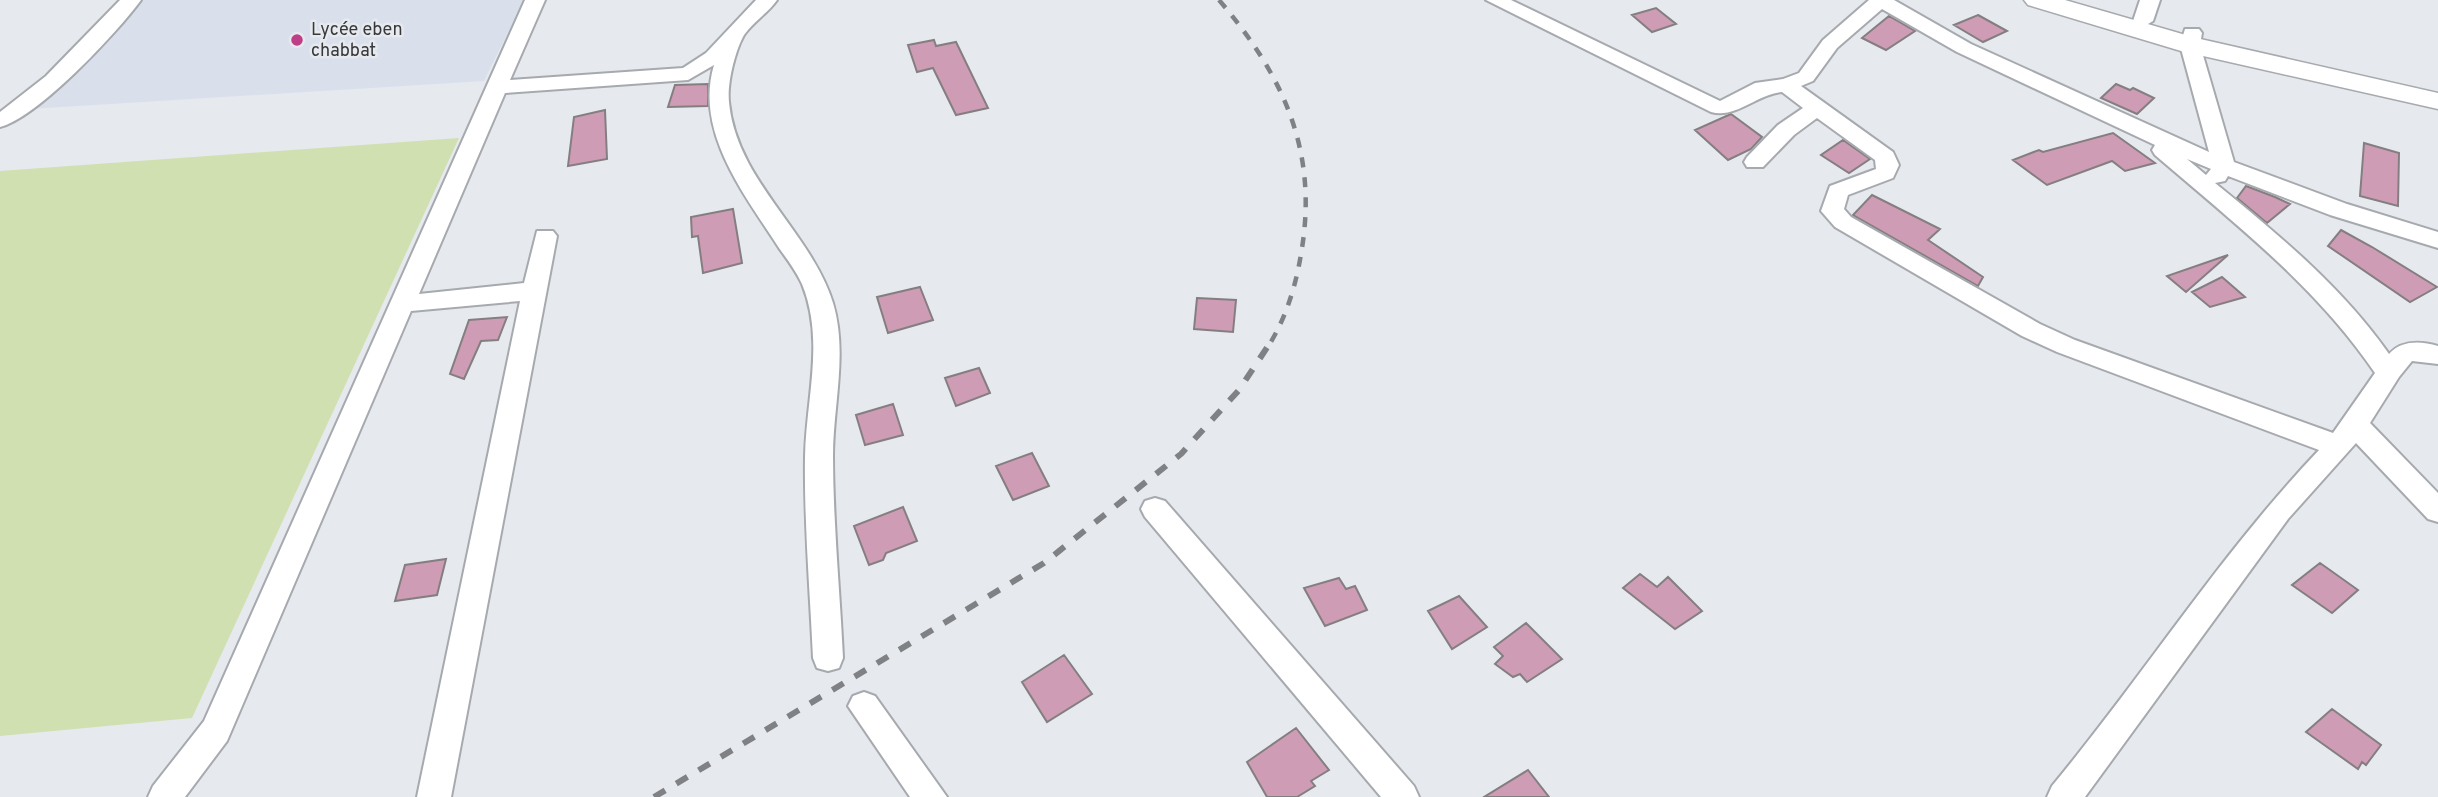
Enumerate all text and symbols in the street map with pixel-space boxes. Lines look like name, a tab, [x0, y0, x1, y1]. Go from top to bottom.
place label: Lycée eben chabbat	[311, 19, 403, 63]
marker: Lycée eben chabbat	[289, 32, 305, 48]

